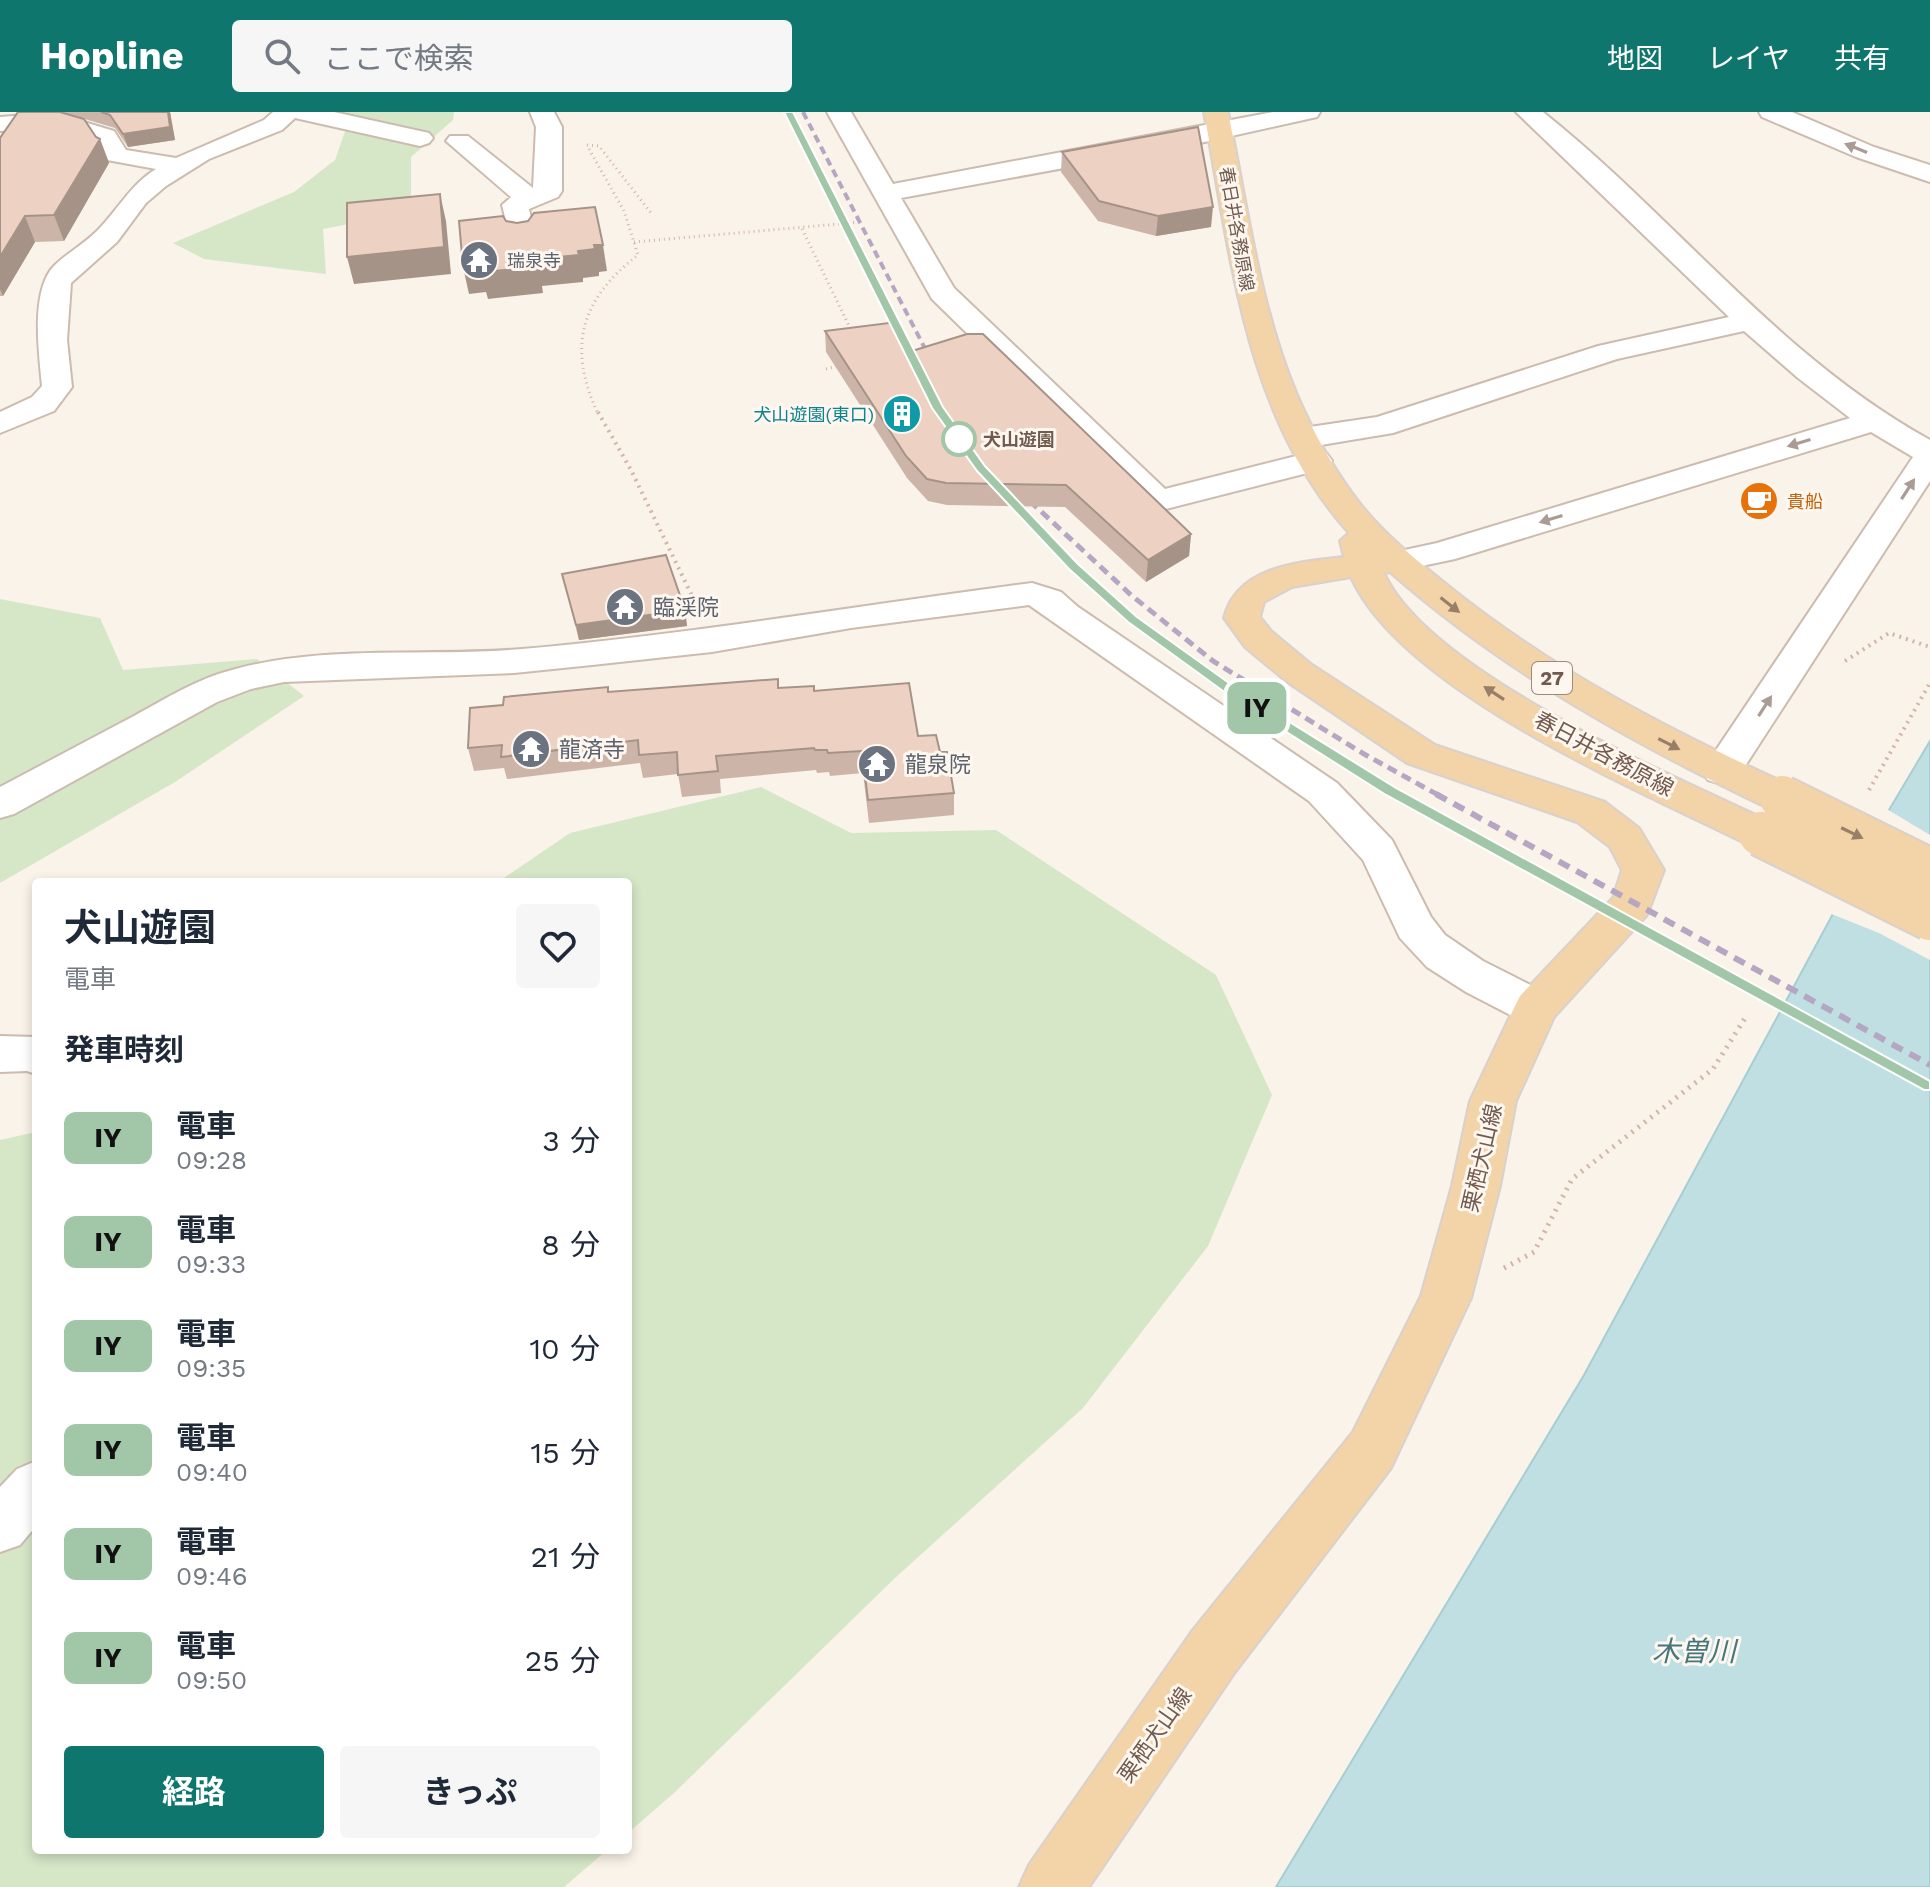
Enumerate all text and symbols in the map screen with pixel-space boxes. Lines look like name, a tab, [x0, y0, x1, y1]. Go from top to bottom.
search box	[232, 20, 792, 92]
text: Hopline	[40, 34, 184, 78]
icon: search	[260, 34, 304, 78]
text: ここで検索	[324, 41, 474, 76]
text: 地図	[1607, 42, 1663, 75]
text: レイヤ	[1707, 42, 1790, 75]
text: 共有	[1834, 42, 1890, 75]
one-way arrow	[1844, 141, 1868, 154]
street label: 春日井各務原線	[1216, 165, 1258, 293]
temple icon: 瑞泉寺	[458, 239, 500, 281]
place label: 瑞泉寺	[507, 250, 561, 271]
building icon: 犬山遊園(東口)	[881, 393, 923, 435]
place label: 犬山遊園(東口)	[753, 404, 874, 425]
marker: 犬山遊園	[942, 422, 976, 456]
place label: 犬山遊園	[983, 429, 1055, 450]
one-way arrow	[1787, 438, 1811, 450]
one-way arrow	[1901, 478, 1916, 499]
cafe icon: 貴船	[1738, 480, 1780, 522]
place label: 貴船	[1787, 491, 1823, 512]
one-way arrow	[1538, 513, 1562, 526]
temple icon: 臨渓院	[604, 586, 646, 628]
place label: 臨渓院	[653, 595, 719, 620]
one-way arrow	[1440, 596, 1460, 613]
road number: 27	[1532, 662, 1572, 694]
line badge: IY	[1221, 682, 1293, 734]
one-way arrow	[1483, 687, 1505, 701]
text: IY	[1243, 691, 1271, 724]
one-way arrow	[1757, 695, 1772, 716]
street label: 春日井各務原線	[1530, 707, 1678, 801]
temple icon: 龍済寺	[510, 728, 552, 770]
place label: 龍済寺	[559, 737, 625, 762]
one-way arrow	[1658, 737, 1681, 751]
temple icon: 龍泉院	[856, 743, 898, 785]
place label: 龍泉院	[905, 752, 971, 777]
one-way arrow	[1840, 826, 1863, 840]
button: heart	[516, 904, 600, 988]
text: 犬山遊園	[64, 906, 216, 950]
text: 電車	[64, 964, 116, 994]
text: 発車時刻	[64, 1032, 184, 1067]
street label: 栗栖犬山線	[1457, 1102, 1507, 1214]
text: 電車	[176, 1108, 236, 1143]
text: IY	[94, 1121, 122, 1154]
text: 3 分	[542, 1123, 600, 1158]
text: 09:28	[176, 1145, 247, 1175]
text: 電車	[176, 1212, 236, 1247]
text: IY	[94, 1225, 122, 1258]
text: 8 分	[541, 1227, 600, 1262]
text: 09:33	[176, 1249, 246, 1279]
text: 電車	[176, 1316, 236, 1351]
text: IY	[94, 1329, 122, 1362]
text: 10 分	[529, 1331, 600, 1366]
text: 09:35	[176, 1353, 246, 1383]
text: 電車	[176, 1420, 236, 1455]
text: IY	[94, 1433, 122, 1466]
text: 15 分	[531, 1435, 600, 1470]
text: 09:40	[176, 1457, 248, 1487]
text: 電車	[176, 1524, 236, 1559]
text: IY	[94, 1537, 122, 1570]
text: 21 分	[531, 1539, 600, 1574]
text: 09:46	[176, 1561, 248, 1591]
text: 電車	[176, 1628, 236, 1663]
water label: 木曽川	[1652, 1635, 1739, 1668]
text: IY	[94, 1641, 122, 1674]
text: 25 分	[525, 1643, 600, 1678]
text: 09:50	[176, 1665, 247, 1695]
street label: 栗栖犬山線	[1113, 1683, 1197, 1787]
button: 経路	[64, 1746, 324, 1838]
button: きっぷ	[340, 1746, 600, 1838]

